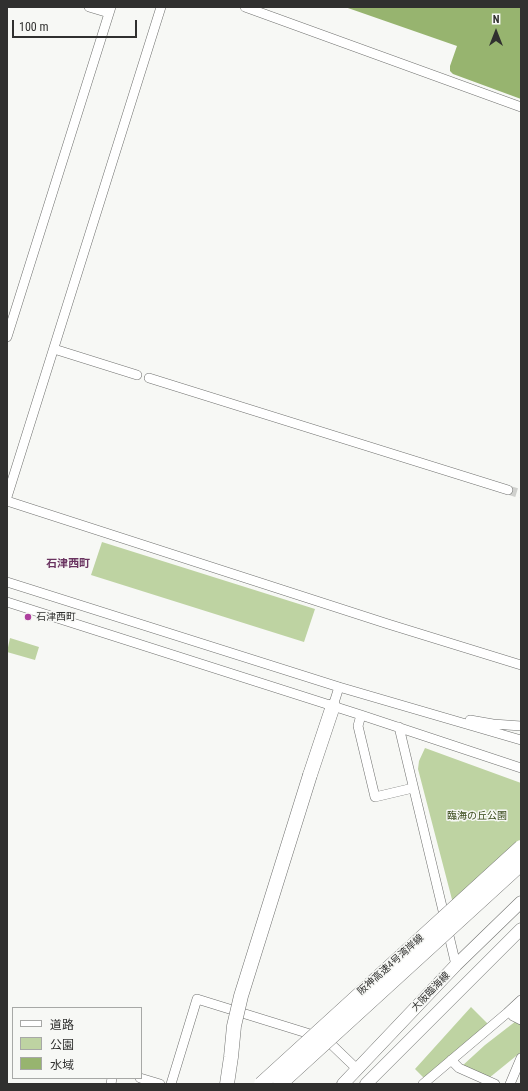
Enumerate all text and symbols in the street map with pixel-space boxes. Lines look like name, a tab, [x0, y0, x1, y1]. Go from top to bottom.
scale bar	[14, 12, 139, 38]
north arrow	[476, 12, 516, 52]
text: N	[493, 13, 499, 26]
text: 100 m	[19, 20, 49, 34]
district label: 石津西町	[46, 557, 90, 571]
place label: 石津西町	[36, 611, 76, 623]
marker: 石津西町	[23, 612, 33, 622]
park label: 臨海の丘公園	[447, 810, 507, 822]
street label: 阪神高速4号湾岸線	[355, 932, 427, 998]
street label: 大阪臨海線	[409, 970, 453, 1014]
legend	[12, 1007, 142, 1079]
text: 道路	[50, 1018, 74, 1032]
text: 公園	[50, 1038, 74, 1052]
text: 水域	[50, 1058, 74, 1072]

